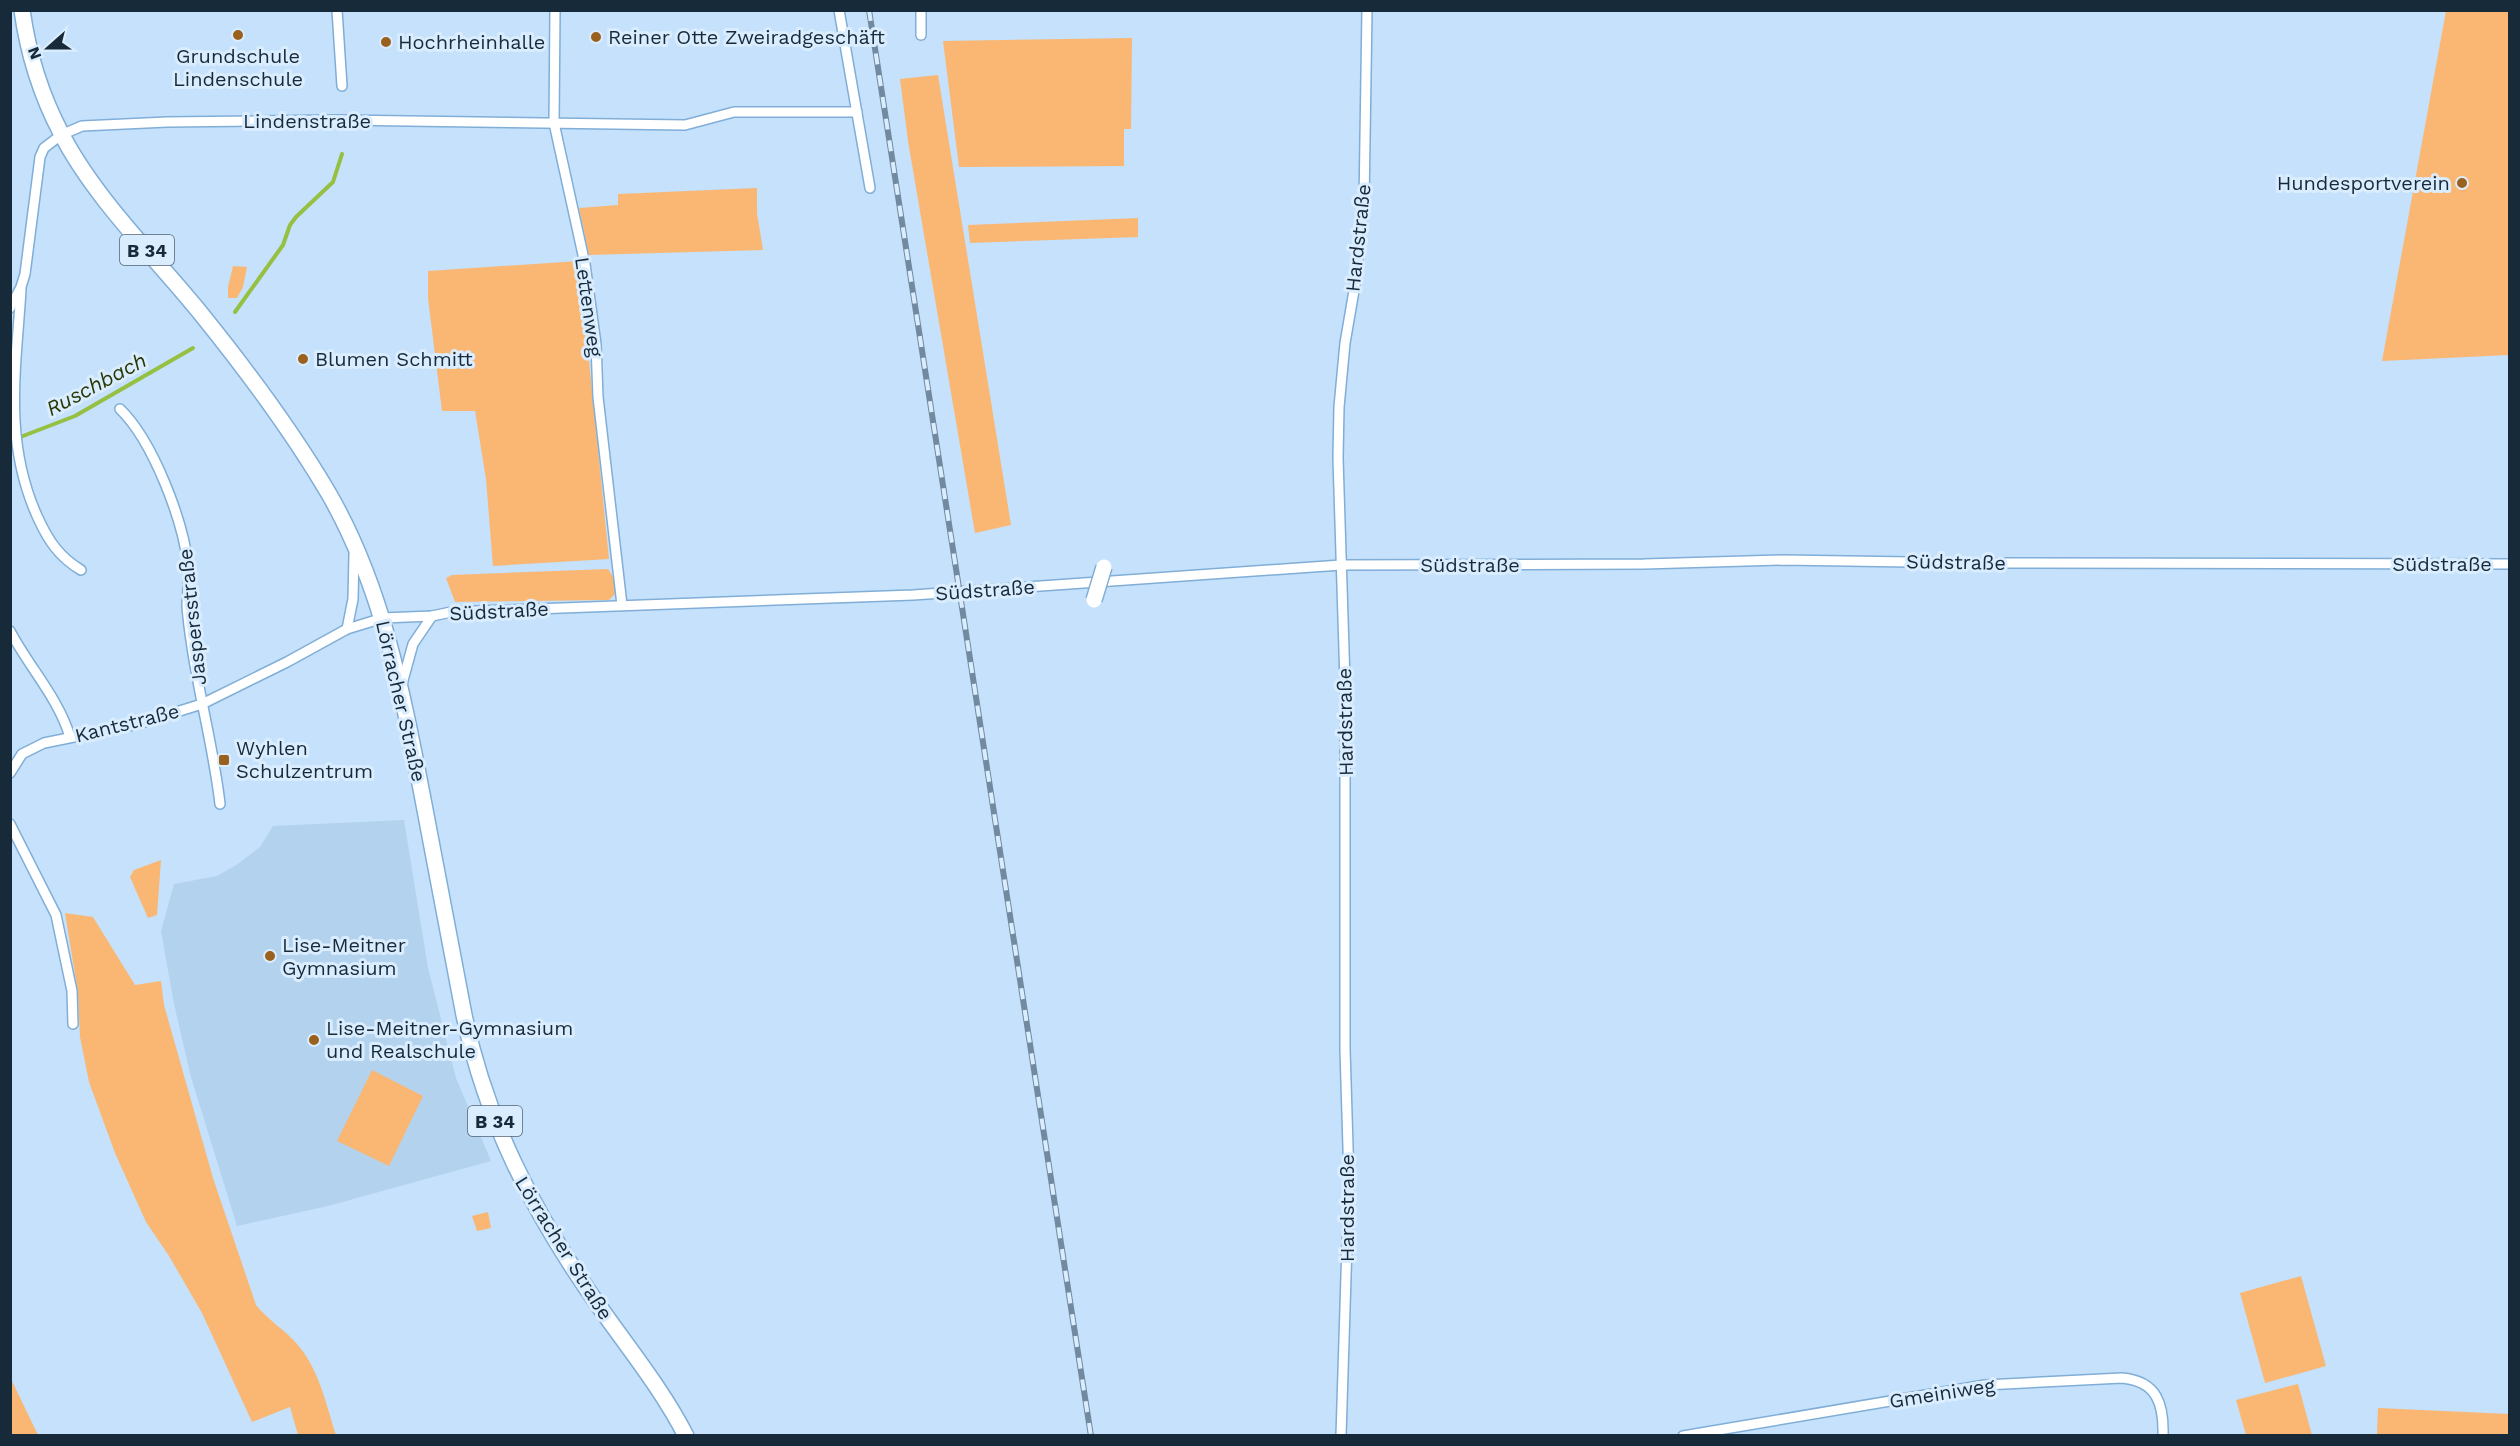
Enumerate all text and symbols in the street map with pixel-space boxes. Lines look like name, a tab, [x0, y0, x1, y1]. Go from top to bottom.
north arrow	[18, 18, 78, 78]
place label: Reiner Otte Zweiradgeschäft	[608, 25, 886, 49]
marker: Grundschule Lindenschule	[231, 28, 245, 42]
place label: Hochrheinhalle	[398, 30, 545, 54]
marker: Reiner Otte Zweiradgeschäft	[589, 30, 603, 44]
marker: Hochrheinhalle	[379, 35, 393, 49]
text: N	[23, 44, 45, 62]
place label: Grundschule Lindenschule	[173, 44, 303, 91]
street label: Lindenstraße	[243, 109, 371, 133]
place label: Hundesportverein	[2277, 171, 2450, 195]
marker: Hundesportverein	[2455, 176, 2469, 190]
street label: Hardstraße	[1340, 183, 1376, 293]
road number: B 34	[120, 235, 174, 265]
street label: Lettenweg	[570, 255, 608, 359]
water label: Ruschbach	[42, 347, 150, 421]
place label: Blumen Schmitt	[315, 347, 473, 371]
marker: Blumen Schmitt	[296, 352, 310, 366]
street label: Jaspersstraße	[173, 548, 211, 686]
street label: Südstraße	[1906, 549, 2006, 575]
street label: Südstraße	[2392, 552, 2492, 576]
street label: Südstraße	[1420, 553, 1520, 577]
street label: Südstraße	[934, 575, 1036, 605]
street label: Südstraße	[449, 596, 549, 626]
street label: Lörracher Straße	[371, 618, 431, 784]
street label: Hardstraße	[1332, 668, 1358, 776]
street label: Kantstraße	[72, 698, 182, 748]
place label: Wyhlen Schulzentrum	[236, 736, 373, 783]
marker: Wyhlen Schulzentrum	[217, 753, 231, 767]
place label: Lise-Meitner Gymnasium	[282, 933, 406, 980]
marker: Lise-Meitner Gymnasium	[263, 949, 277, 963]
place label: Lise-Meitner-Gymnasium und Realschule	[326, 1016, 573, 1063]
marker: Lise-Meitner-Gymnasium und Realschule	[307, 1033, 321, 1047]
road number: B 34	[468, 1106, 522, 1136]
street label: Hardstraße	[1335, 1154, 1359, 1262]
street label: Lörracher Straße	[510, 1172, 618, 1324]
street label: Gmeiniweg	[1887, 1373, 1997, 1413]

